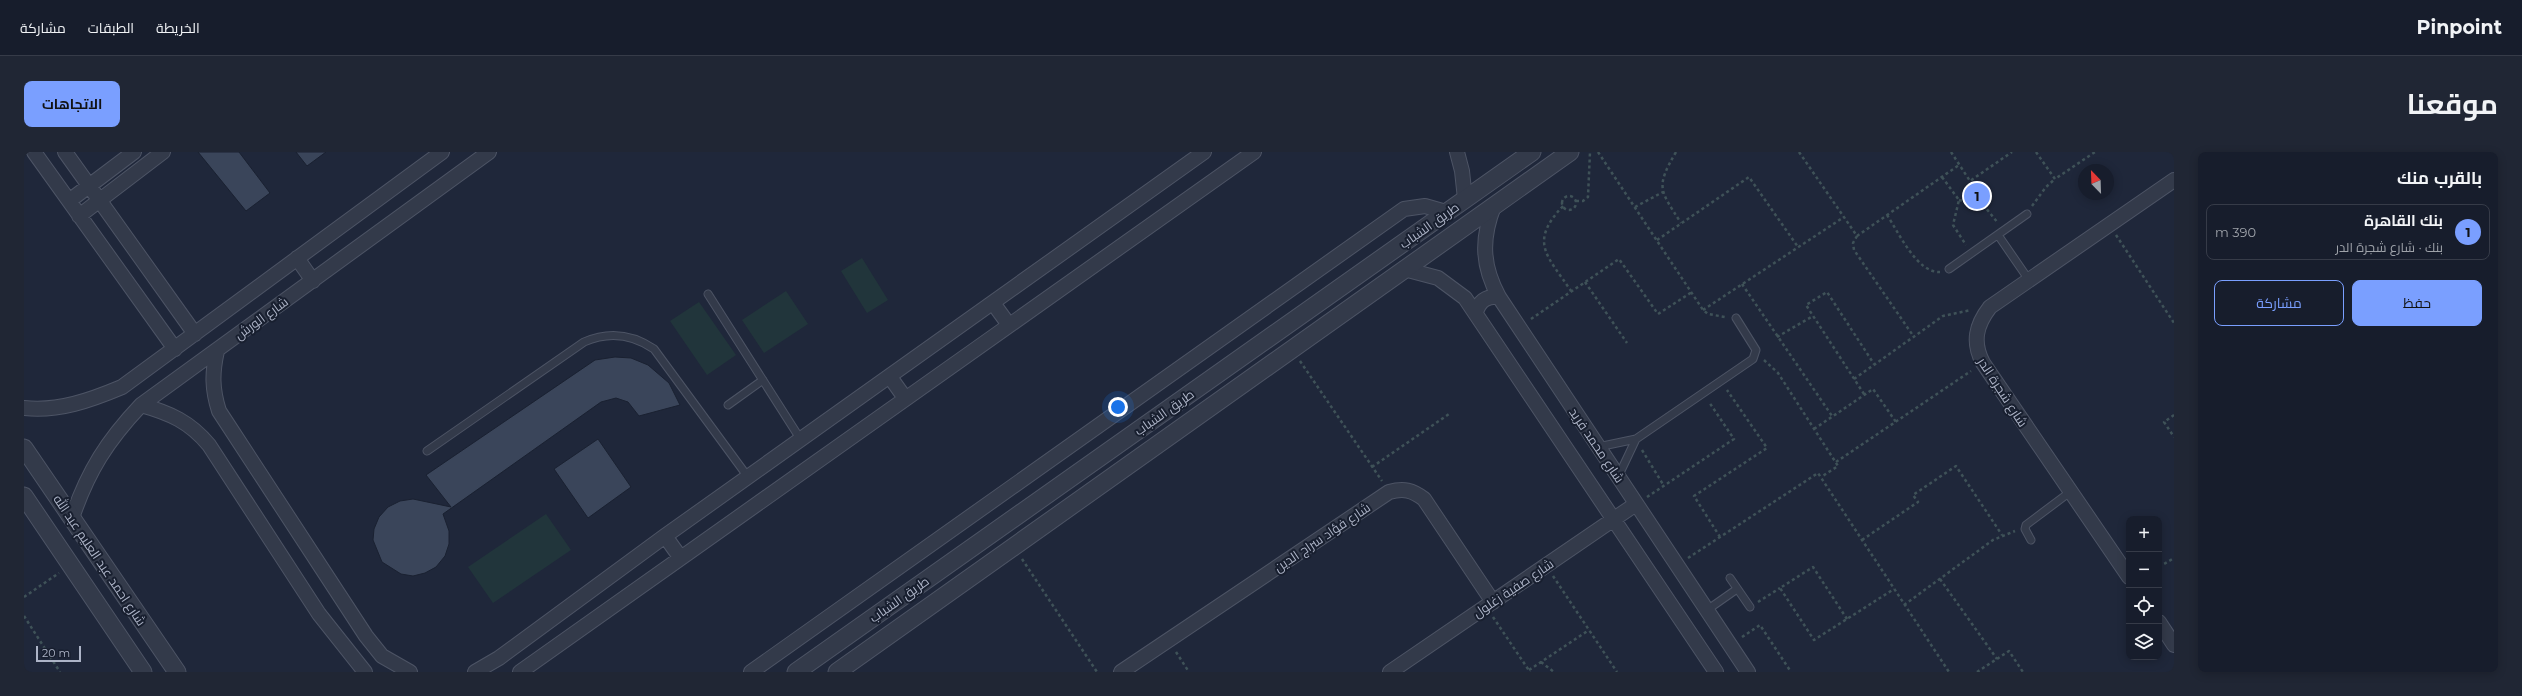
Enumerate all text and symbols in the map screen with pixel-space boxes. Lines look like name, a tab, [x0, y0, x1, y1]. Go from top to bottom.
text: Pinpoint	[2417, 16, 2502, 39]
text: مشاركة	[20, 19, 66, 37]
text: الطبقات	[88, 19, 134, 37]
text: الخريطة	[156, 19, 200, 37]
button: الاتجاهات	[24, 81, 120, 127]
text: موقعنا	[2407, 87, 2498, 121]
north arrow	[2078, 164, 2114, 200]
text: بالقرب منك	[2397, 168, 2482, 188]
pin: 1	[1964, 181, 1990, 211]
street label: طريق الشباب	[1396, 199, 1462, 251]
text: بنك القاهرة	[2364, 211, 2443, 230]
text: 390 m	[2215, 224, 2256, 240]
text: 1	[2465, 224, 2471, 240]
text: بنك · شارع شجرة الدر	[2335, 239, 2443, 255]
button: مشاركة	[2214, 280, 2344, 326]
button: حفظ	[2352, 280, 2482, 326]
street label: شارع الورش	[231, 293, 292, 344]
street label: شارع شجرة الدر	[1973, 353, 2031, 430]
street label: طريق الشباب	[1131, 386, 1197, 438]
your location	[1108, 397, 1128, 417]
street label: شارع محمد فريد	[1565, 404, 1628, 486]
street label: شارع احمد عبد العليم عبد الله	[49, 491, 150, 630]
street label: شارع فؤاد سراج الدين	[1271, 499, 1374, 576]
map controls	[2126, 516, 2162, 660]
button: +	[2126, 516, 2162, 552]
button: −	[2126, 552, 2162, 588]
street label: شارع صفية زغلول	[1470, 555, 1557, 622]
street label: طريق الشباب	[866, 573, 932, 625]
button: locate	[2126, 588, 2162, 624]
button: layers	[2126, 624, 2162, 660]
scale bar	[36, 644, 81, 663]
text: 20 m	[42, 646, 70, 660]

